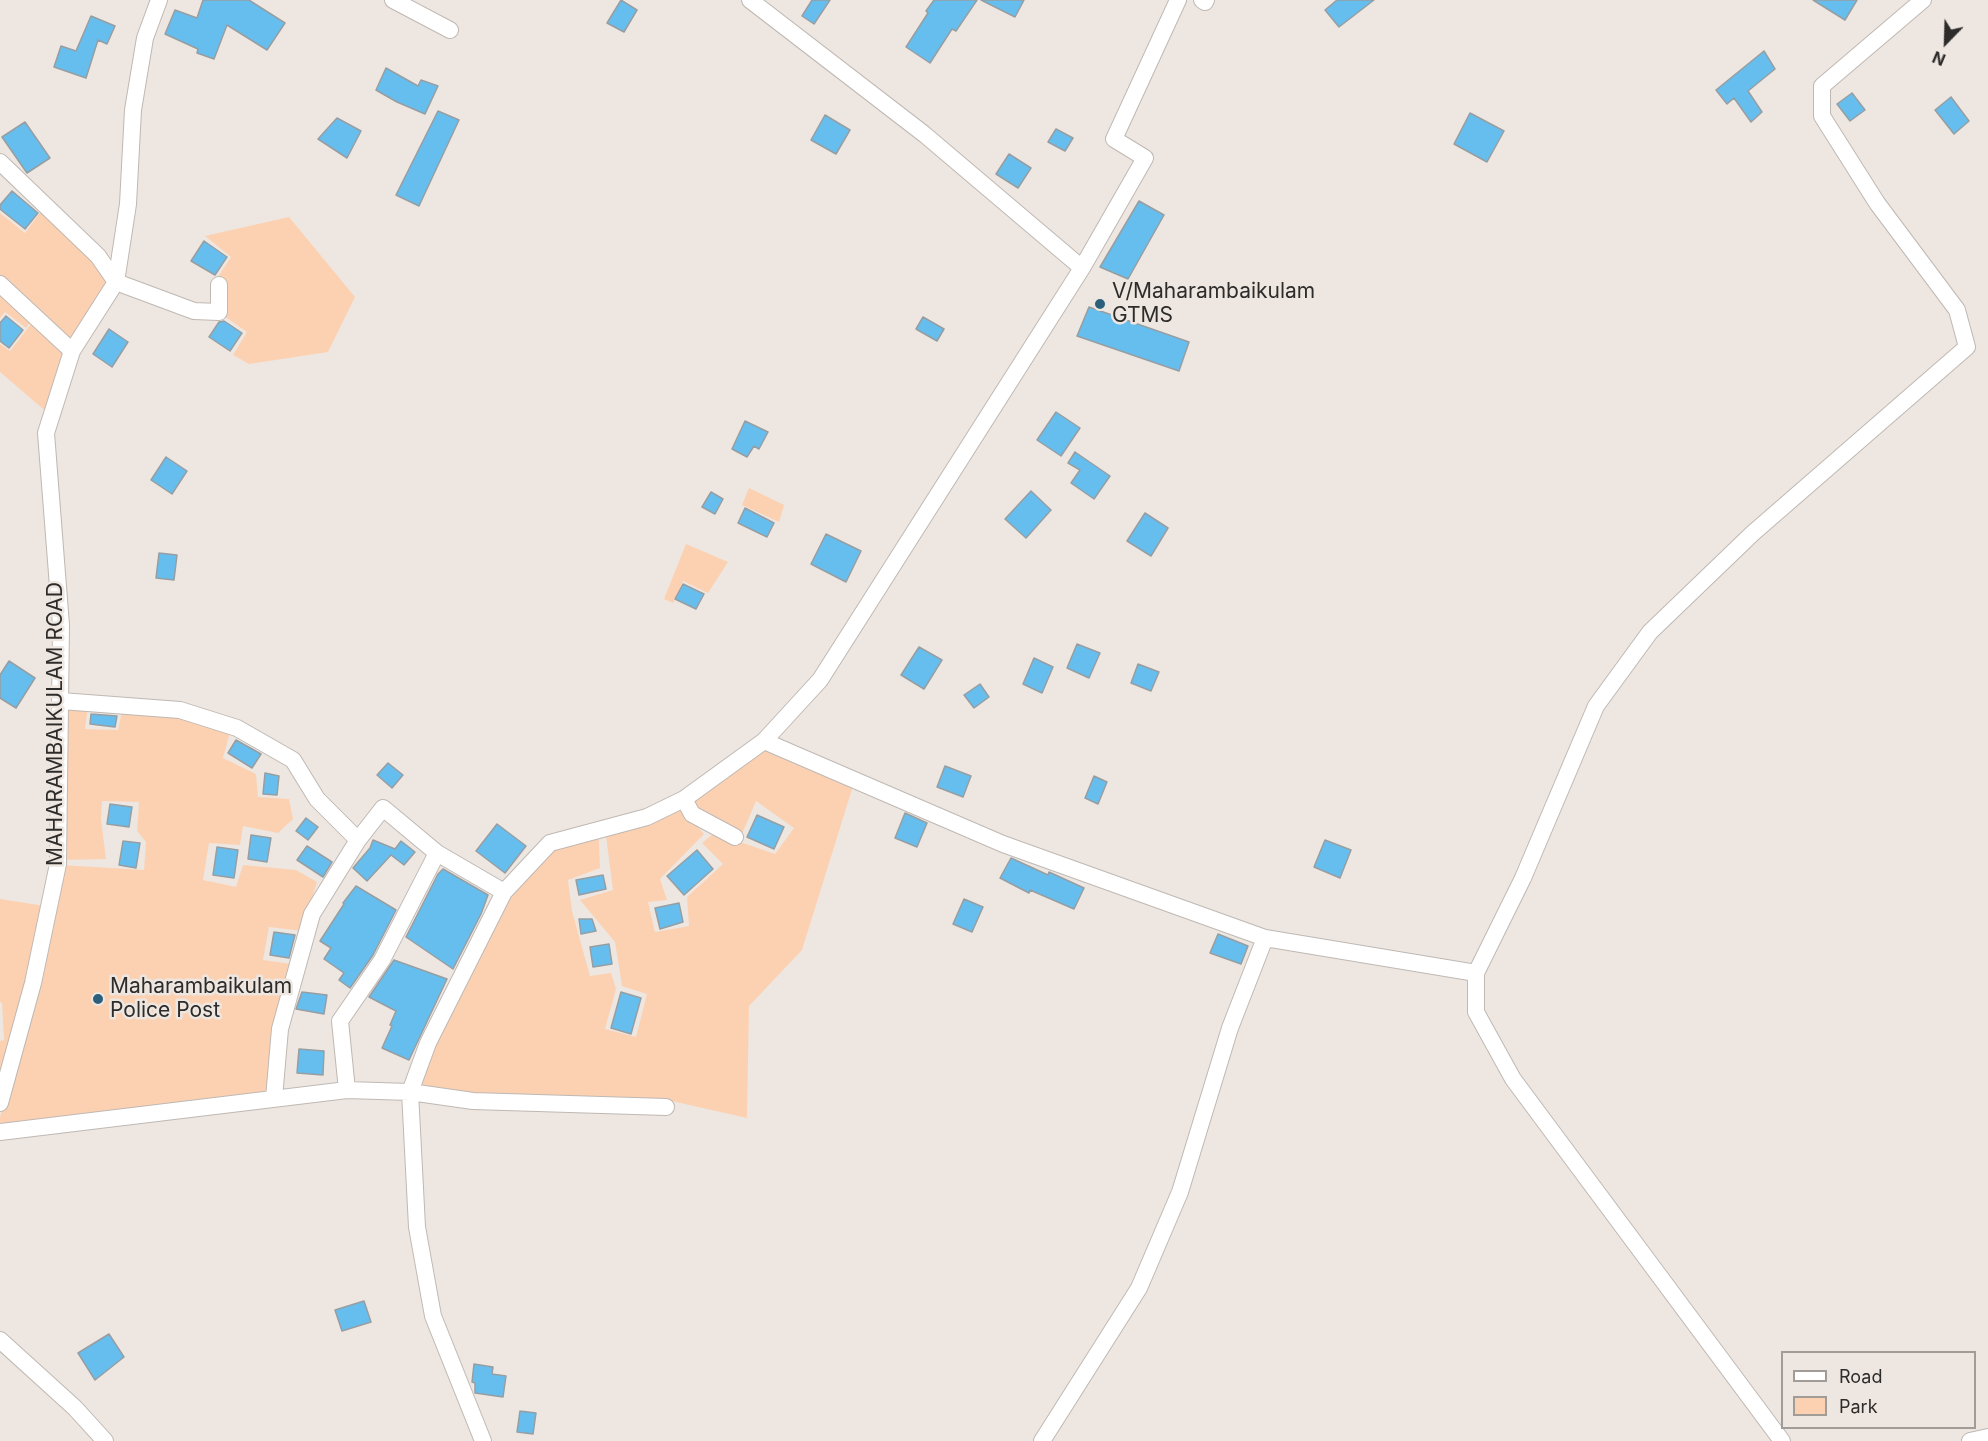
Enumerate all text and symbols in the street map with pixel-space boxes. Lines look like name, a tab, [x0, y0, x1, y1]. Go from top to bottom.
north arrow	[1916, 12, 1976, 72]
text: N	[1929, 47, 1948, 70]
place label: V/Maharambaikulam GTMS	[1112, 279, 1315, 329]
marker: V/Maharambaikulam GTMS	[1093, 297, 1107, 311]
street label: MAHARAMBAIKULAM ROAD	[43, 582, 69, 866]
place label: Maharambaikulam Police Post	[110, 974, 292, 1024]
marker: Maharambaikulam Police Post	[91, 992, 105, 1006]
legend	[1781, 1351, 1976, 1429]
text: Road	[1839, 1366, 1882, 1387]
text: Park	[1839, 1396, 1878, 1417]

